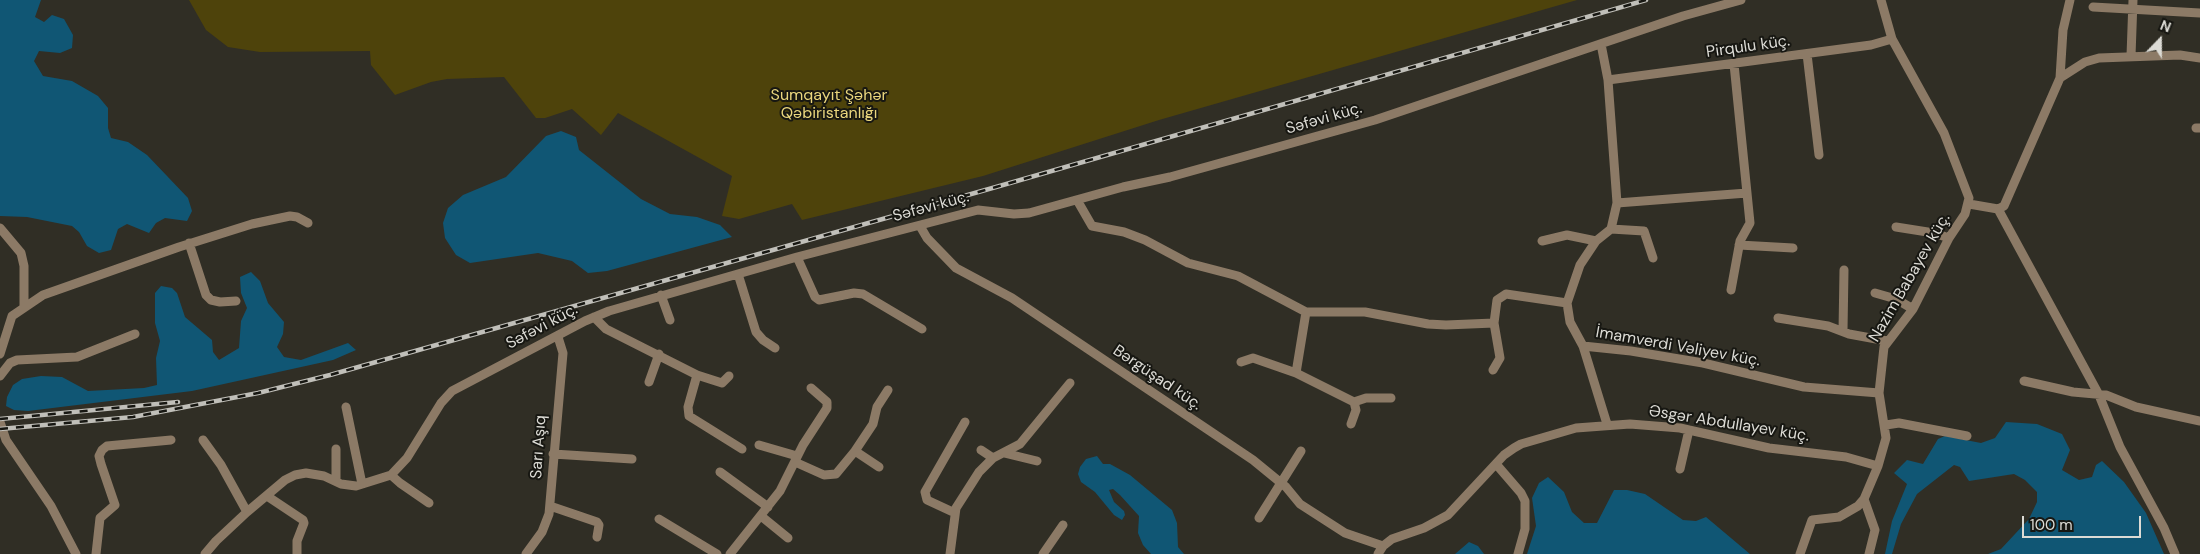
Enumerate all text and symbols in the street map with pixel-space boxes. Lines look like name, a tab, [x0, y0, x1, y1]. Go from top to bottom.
north arrow	[2135, 15, 2185, 65]
text: N	[2158, 16, 2174, 36]
street label: Pirqulu küç.	[1705, 32, 1791, 62]
park label: Sumqayıt Şəhər Qəbiristanlığı	[771, 86, 887, 124]
street label: Səfəvi küç.	[1284, 99, 1364, 139]
street label: Səfəvi küç.	[891, 188, 971, 226]
street label: Nazim Babayev küç.	[1865, 210, 1955, 346]
street label: Səfəvi küç.	[503, 300, 581, 354]
street label: İmamverdi Vəliyev küç.	[1594, 323, 1762, 371]
street label: Bərgüşad küç.	[1109, 341, 1205, 415]
street label: Əsgər Abdullayev küç.	[1647, 402, 1811, 446]
street label: Sarı Aşıq	[527, 414, 551, 480]
scale bar	[2025, 506, 2144, 538]
text: 100 m	[2030, 515, 2073, 535]

